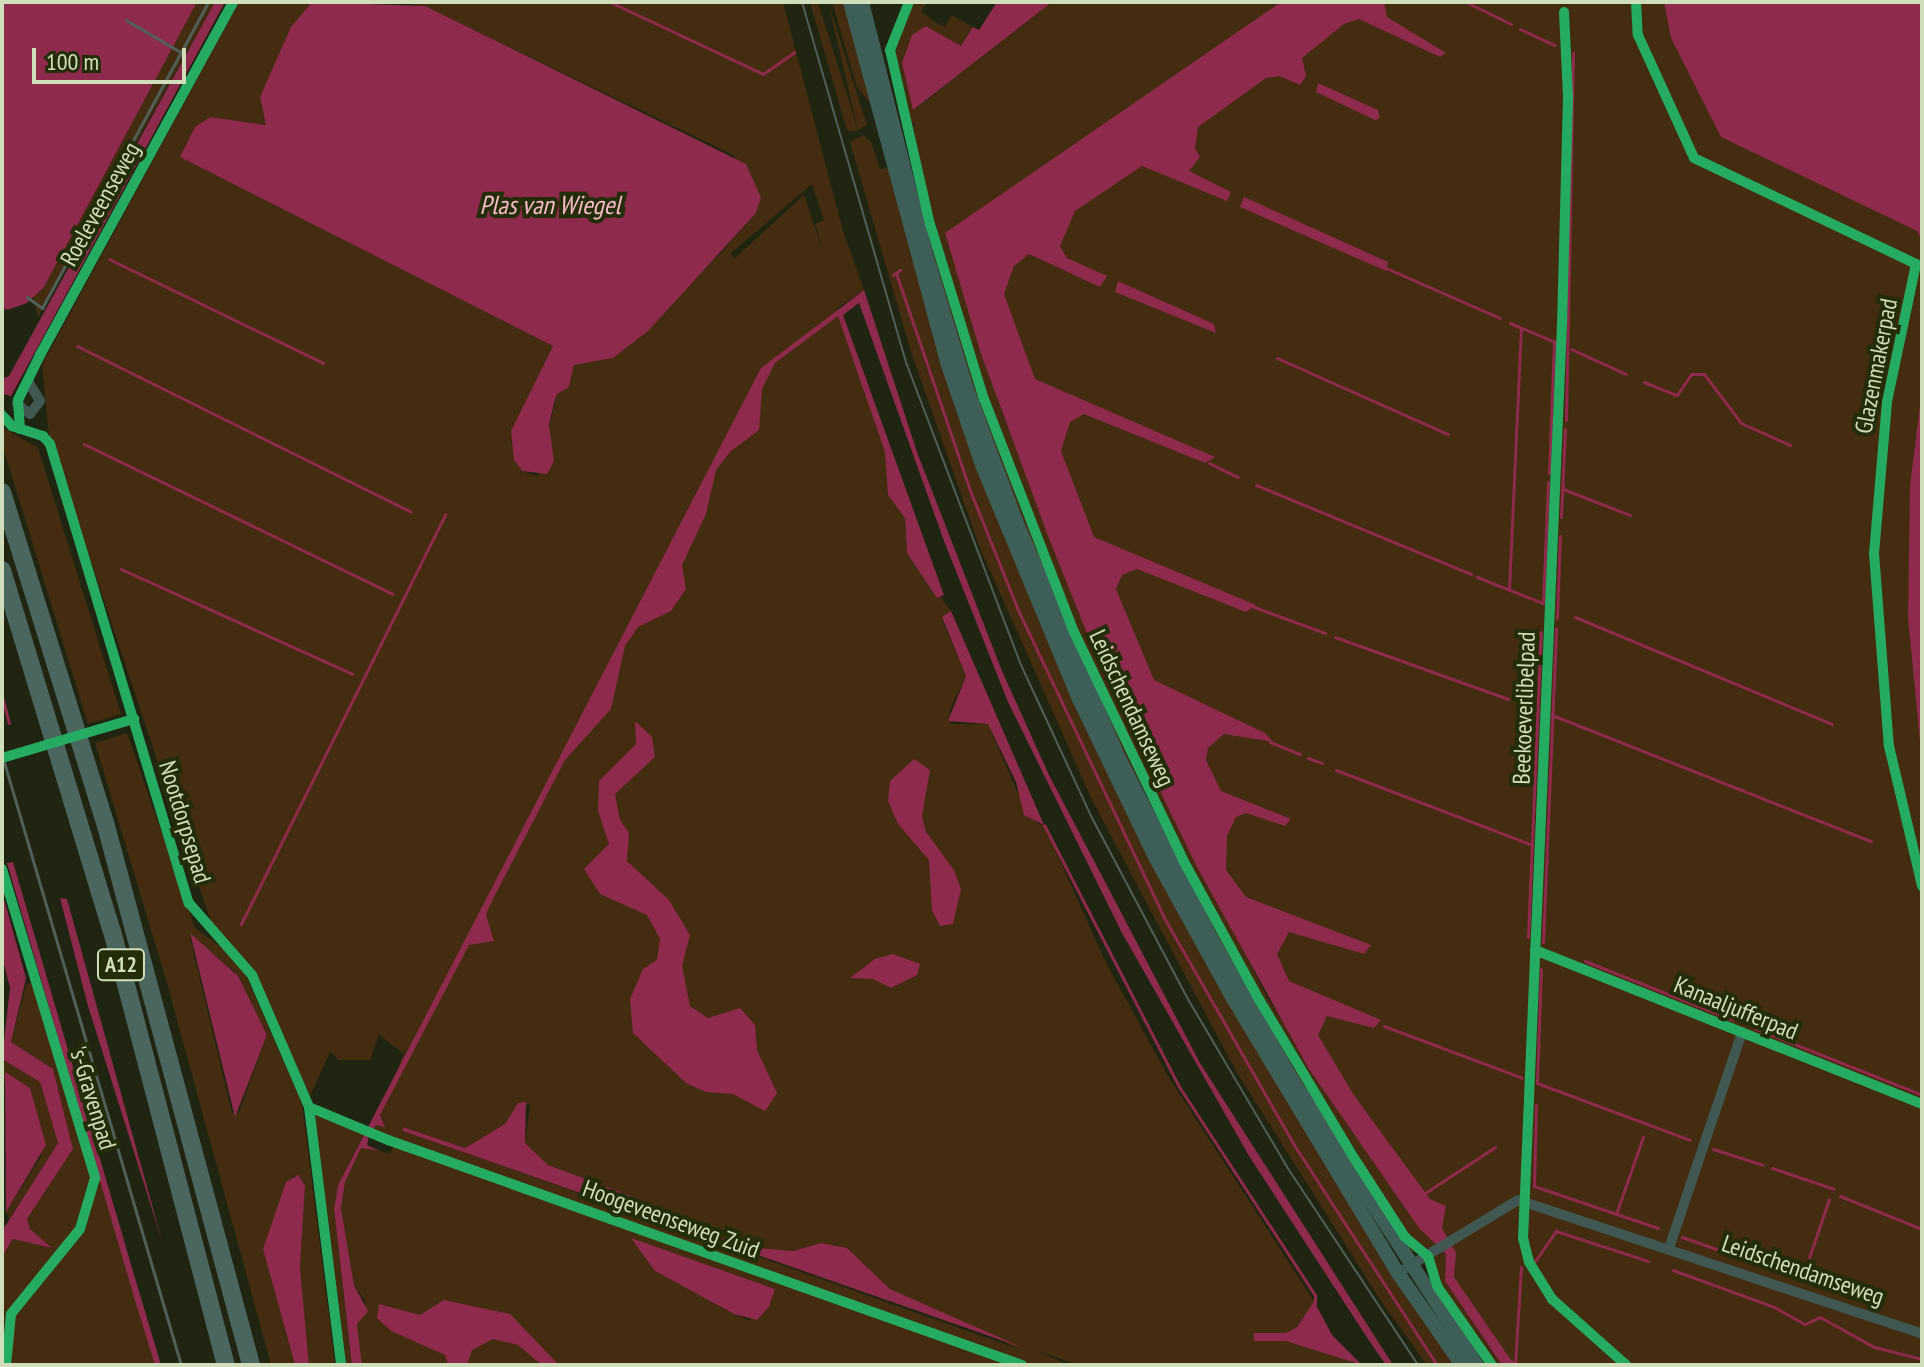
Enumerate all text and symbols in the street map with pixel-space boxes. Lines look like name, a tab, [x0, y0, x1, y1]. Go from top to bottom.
scale bar	[36, 32, 190, 82]
text: 100 m	[46, 46, 99, 77]
street label: Roeleveenseweg	[54, 137, 146, 271]
water label: Plas van Wiegel	[479, 189, 621, 221]
street label: Glazenmakerpad	[1849, 296, 1903, 436]
street label: Leidschendamseweg	[1083, 625, 1181, 791]
street label: Beekoeverlibelpad	[1507, 631, 1541, 785]
street label: Nootdorpsepad	[153, 757, 217, 887]
road number: A12	[95, 947, 147, 983]
street label: Kanaaljufferpad	[1670, 970, 1802, 1046]
street label: 's-Gravenpad	[64, 1043, 122, 1153]
street label: Hoogeveenseweg Zuid	[579, 1174, 763, 1264]
street label: Leidschendamseweg	[1718, 1229, 1888, 1311]

